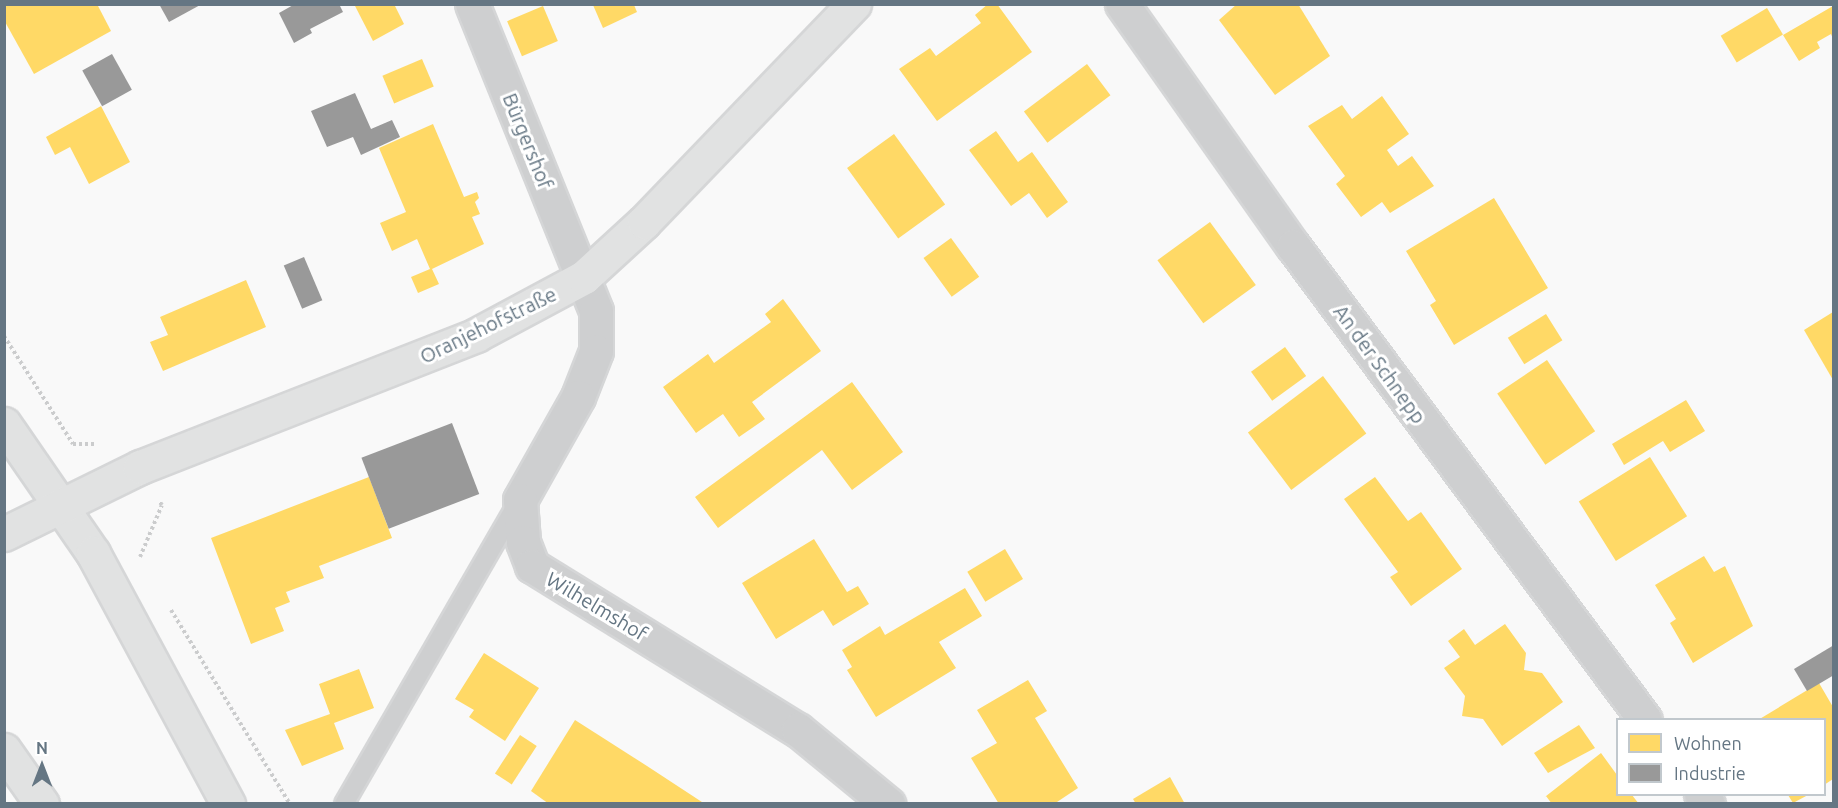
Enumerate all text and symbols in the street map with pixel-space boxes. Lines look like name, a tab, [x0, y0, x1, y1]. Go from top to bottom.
street label: Bürgershof	[498, 90, 558, 192]
street label: Oranjehofstraße	[416, 282, 560, 368]
street label: An der Schnepp	[1329, 300, 1431, 428]
street label: Wilhelmshof	[542, 567, 652, 645]
legend	[1616, 718, 1826, 796]
text: Wohnen	[1674, 733, 1742, 753]
north arrow	[12, 736, 72, 796]
text: N	[36, 739, 48, 757]
text: Industrie	[1674, 763, 1746, 783]

